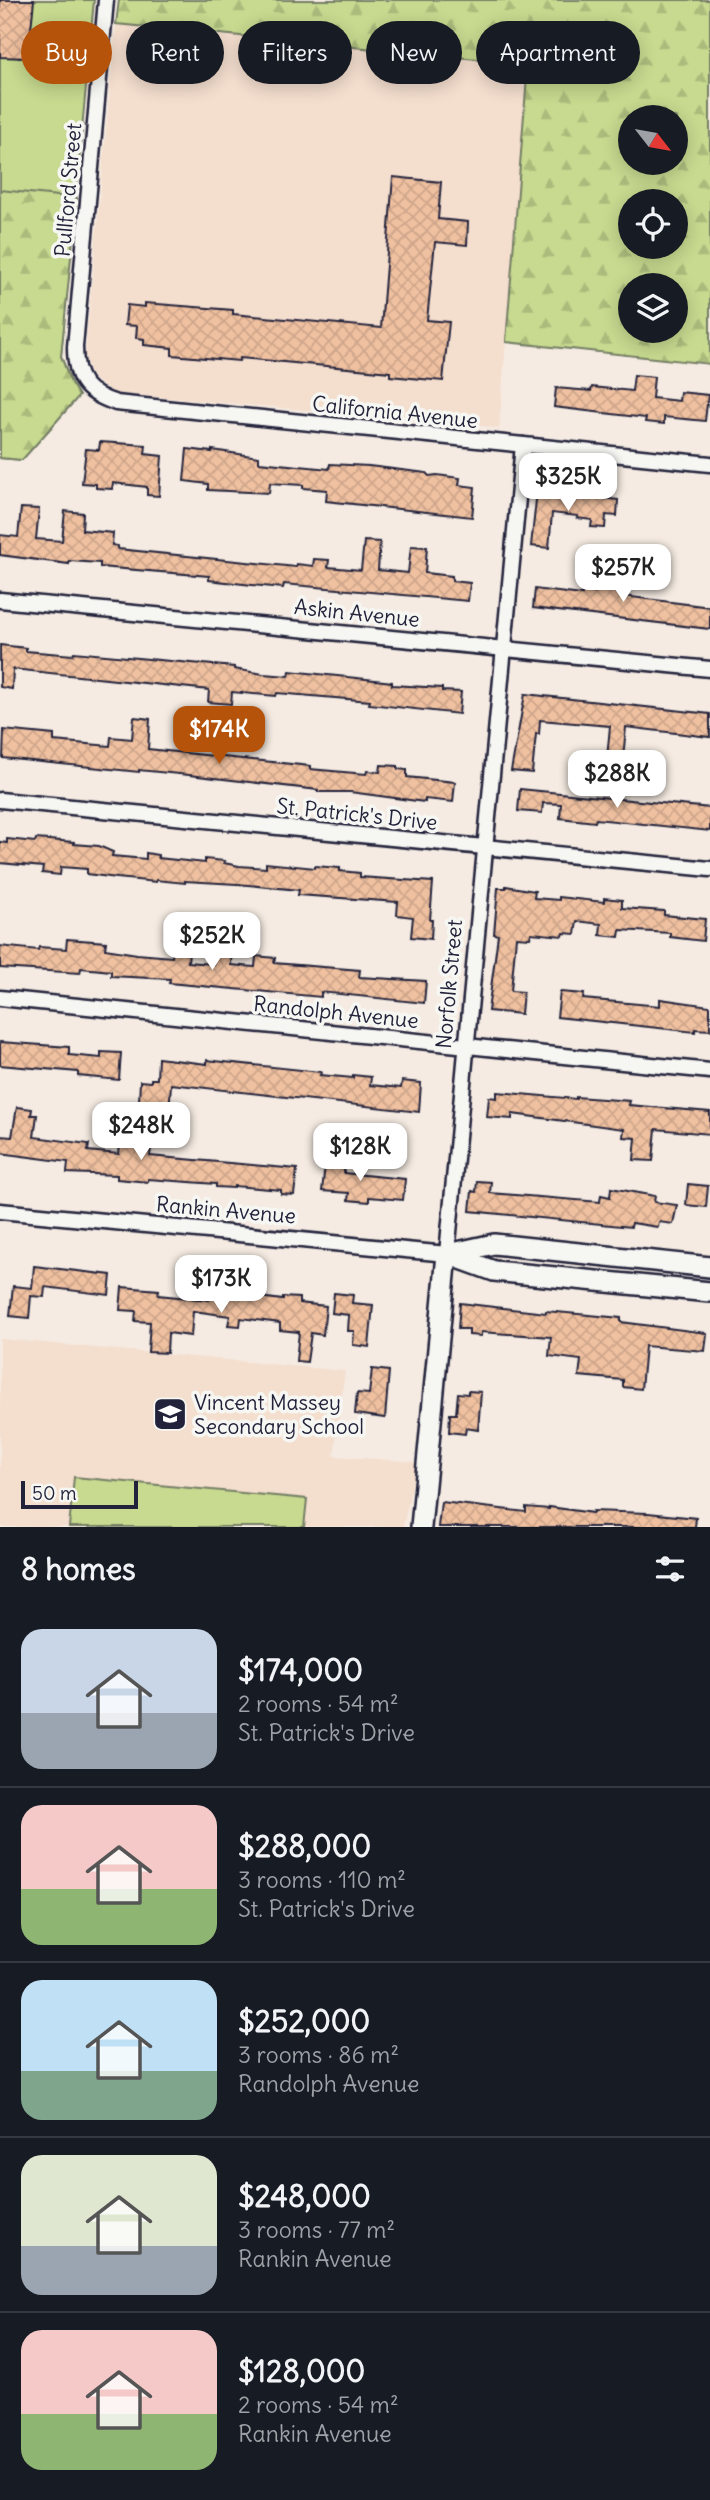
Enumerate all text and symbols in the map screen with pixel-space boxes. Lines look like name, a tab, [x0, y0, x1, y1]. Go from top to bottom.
chip: Buy	[21, 21, 112, 84]
chip: Rent	[126, 21, 224, 84]
chip: Filters	[238, 21, 352, 84]
chip: New	[366, 21, 462, 84]
chip: Apartment	[476, 21, 640, 84]
north arrow	[618, 105, 688, 175]
map controls	[618, 105, 688, 343]
street label: Pullford Street	[49, 122, 87, 258]
button: locate	[618, 189, 688, 259]
button: layers	[618, 273, 688, 343]
street label: California Avenue	[311, 390, 479, 434]
pin: $325K	[519, 454, 617, 513]
text: $325K	[535, 461, 601, 490]
pin: $257K	[574, 544, 672, 604]
text: $257K	[591, 552, 655, 581]
street label: Askin Avenue	[293, 593, 421, 633]
pin: $174K	[170, 706, 268, 766]
text: $174K	[189, 714, 249, 743]
pin: $288K	[568, 750, 666, 810]
text: $288K	[584, 758, 650, 787]
street label: St. Patrick's Drive	[275, 792, 439, 836]
pin: $252K	[163, 912, 261, 972]
street label: Norfolk Street	[430, 918, 468, 1050]
text: $252K	[179, 920, 245, 949]
street label: Randolph Avenue	[252, 990, 420, 1034]
pin: $248K	[92, 1102, 190, 1162]
text: $248K	[108, 1110, 174, 1139]
pin: $128K	[311, 1124, 409, 1183]
text: $128K	[329, 1131, 391, 1160]
street label: Rankin Avenue	[155, 1190, 297, 1230]
pin: $173K	[172, 1256, 270, 1315]
text: $173K	[191, 1263, 251, 1292]
place label: Vincent Massey Secondary School	[194, 1389, 364, 1440]
school or university icon: Vincent Massey Secondary School	[151, 1395, 189, 1433]
scale bar	[21, 1478, 138, 1510]
text: 50 m	[32, 1481, 77, 1505]
text: 8 homes	[21, 1550, 136, 1588]
icon: filters	[651, 1550, 689, 1588]
text: $174,000	[238, 1651, 363, 1689]
icon: home	[77, 1657, 161, 1741]
text: 2 rooms · 54 m²	[238, 1689, 399, 1718]
text: St. Patrick's Drive	[238, 1718, 415, 1747]
text: $288,000	[238, 1827, 371, 1865]
icon: home	[77, 1833, 161, 1917]
text: 3 rooms · 110 m²	[238, 1865, 406, 1894]
text: St. Patrick's Drive	[238, 1894, 415, 1923]
text: $252,000	[238, 2002, 370, 2040]
icon: home	[77, 2008, 161, 2092]
text: 3 rooms · 86 m²	[238, 2040, 399, 2069]
text: Randolph Avenue	[238, 2069, 420, 2098]
text: $248,000	[238, 2177, 371, 2215]
icon: home	[77, 2183, 161, 2267]
text: 3 rooms · 77 m²	[238, 2215, 395, 2244]
text: Rankin Avenue	[238, 2244, 392, 2273]
text: $128,000	[238, 2352, 365, 2390]
icon: home	[77, 2358, 161, 2442]
text: 2 rooms · 54 m²	[238, 2390, 399, 2419]
text: Rankin Avenue	[238, 2419, 392, 2448]

